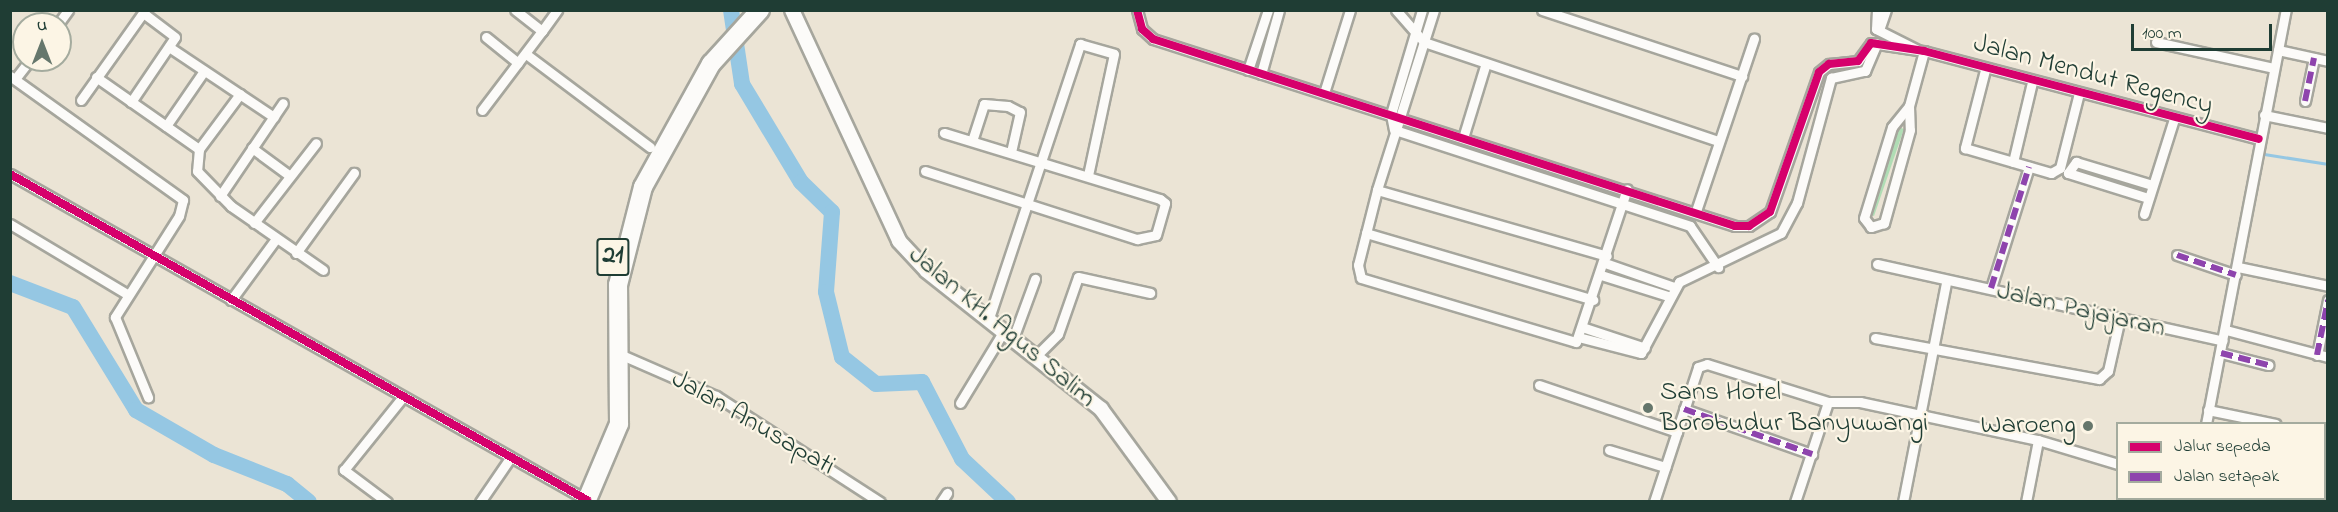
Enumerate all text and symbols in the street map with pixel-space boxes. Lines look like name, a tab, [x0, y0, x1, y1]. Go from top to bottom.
north arrow	[12, 12, 72, 72]
scale bar	[2134, 12, 2275, 50]
text: U	[37, 14, 47, 38]
text: 100 m	[2142, 21, 2182, 47]
street label: Jalan Mendut Regency	[1970, 27, 2216, 123]
road number: 21	[595, 234, 631, 280]
street label: Jalan KH. Agus Salim	[902, 239, 1102, 415]
street label: Jalan Pajajaran	[1994, 275, 2168, 345]
street label: Jalan Anusapati	[665, 363, 841, 483]
place label: Sans Hotel Borobudur Banyuwangi	[1660, 376, 1928, 439]
marker: Sans Hotel Borobudur Banyuwangi	[1641, 401, 1655, 415]
place label: Waroeng	[1981, 410, 2076, 442]
marker: Waroeng	[2081, 419, 2095, 433]
legend	[2116, 422, 2326, 500]
text: Jalur sepeda	[2174, 434, 2271, 460]
text: Jalan setapak	[2174, 464, 2279, 490]

